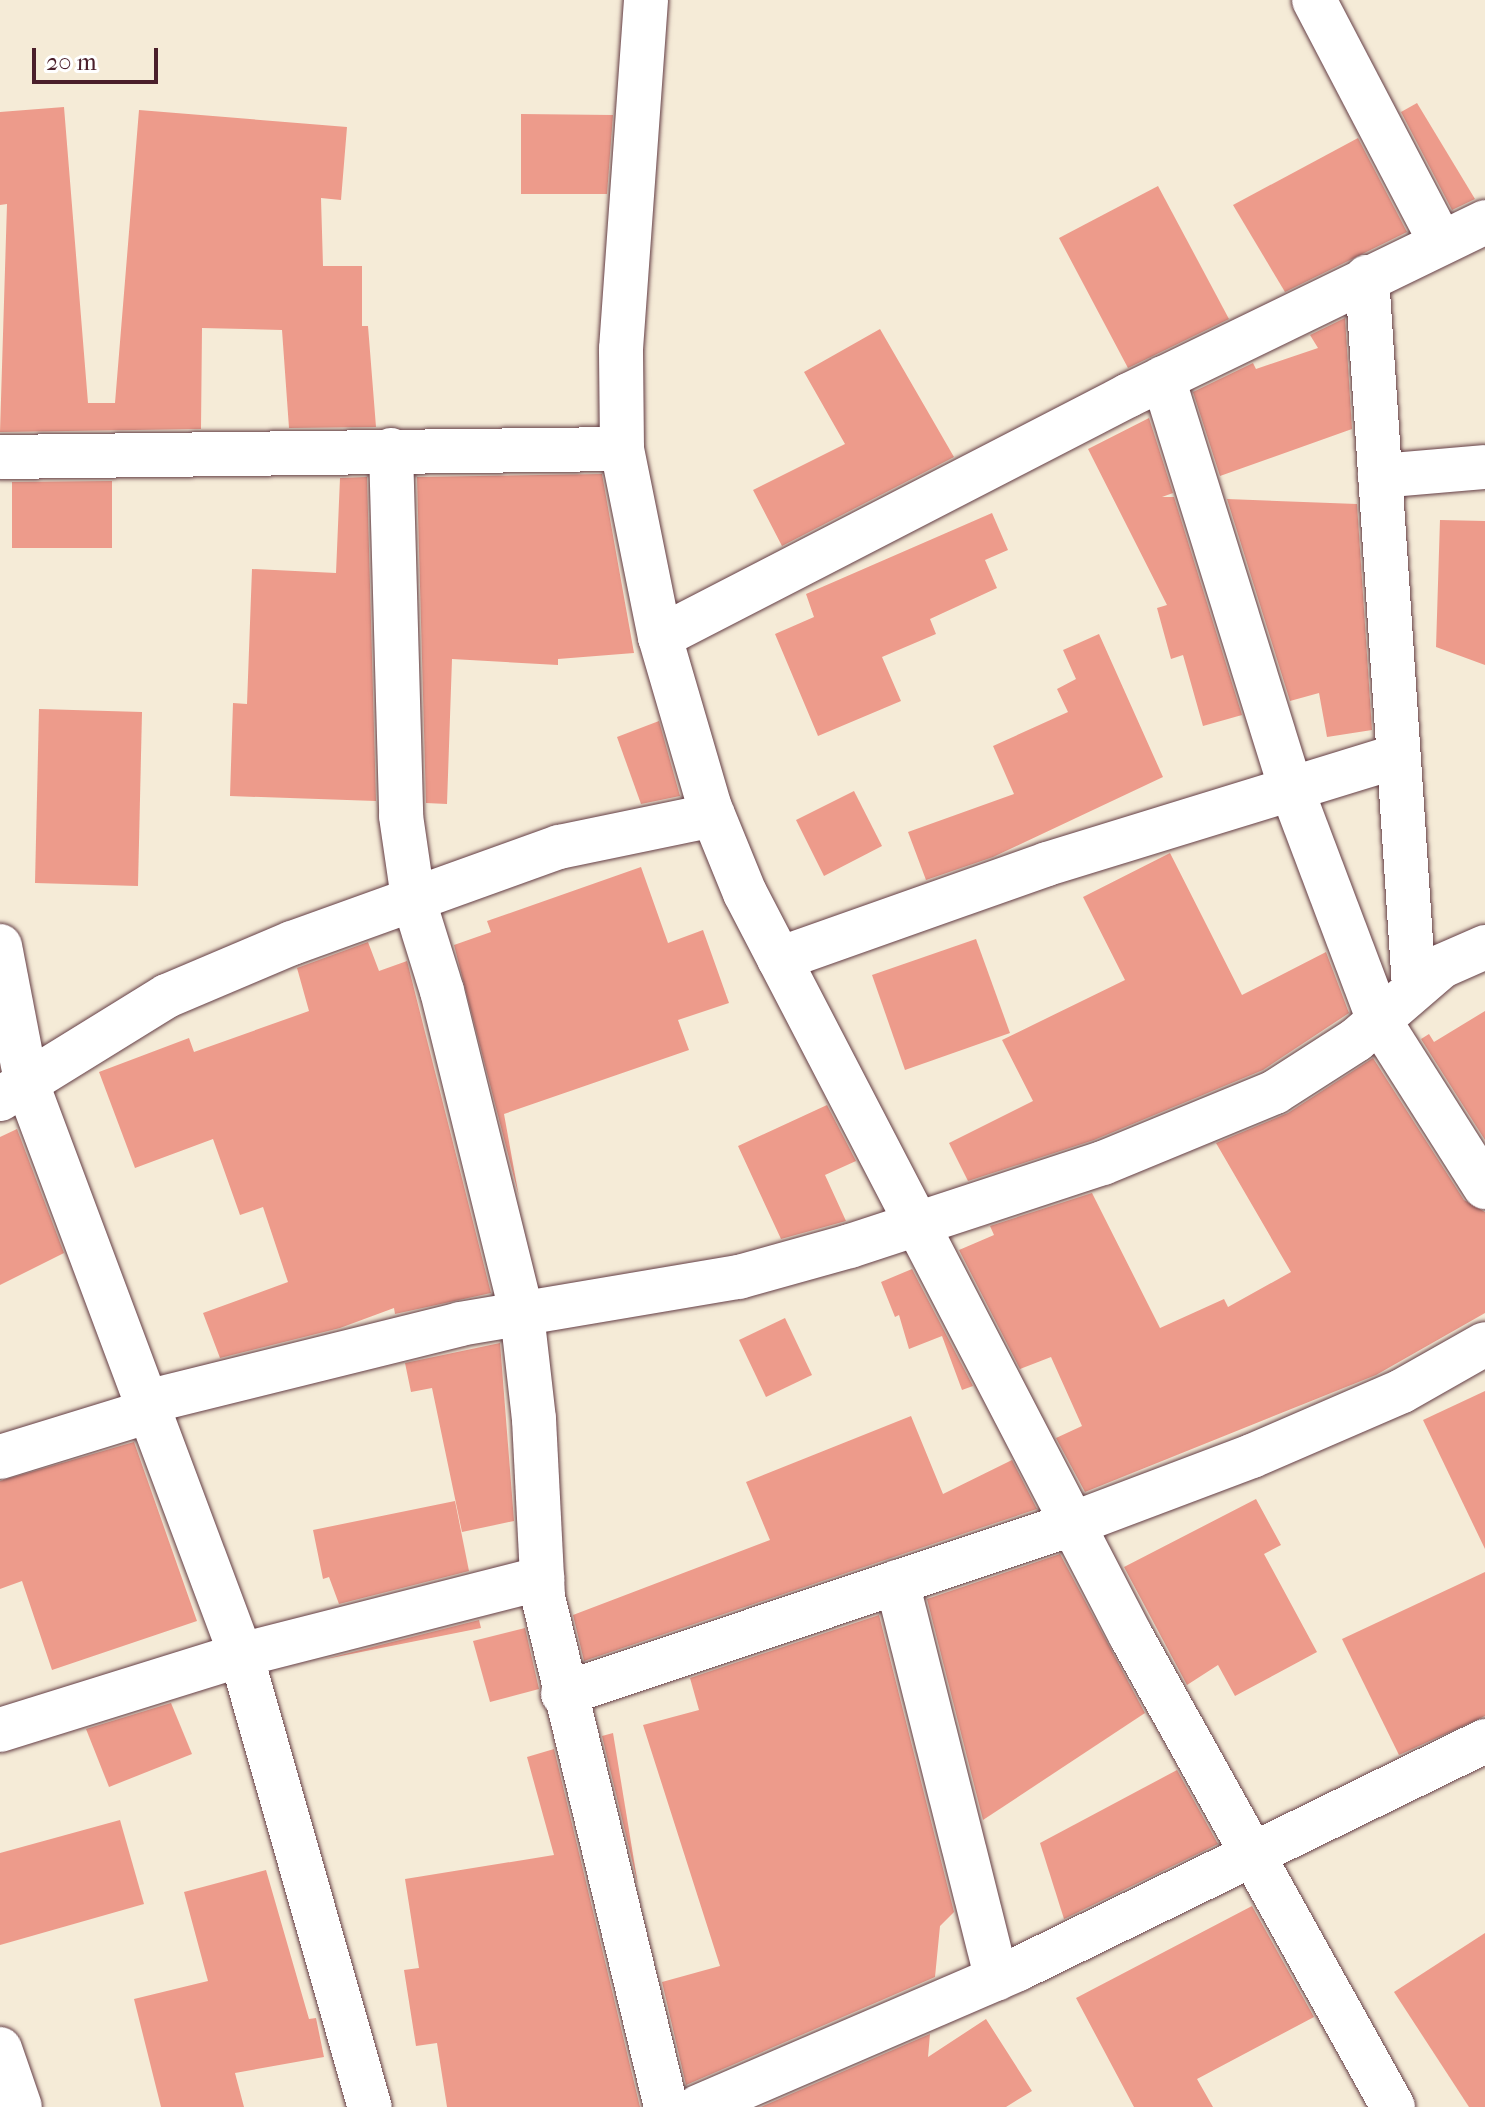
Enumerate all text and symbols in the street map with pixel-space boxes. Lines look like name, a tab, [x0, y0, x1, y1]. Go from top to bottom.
scale bar	[36, 32, 162, 82]
text: 20 m	[46, 48, 97, 76]

